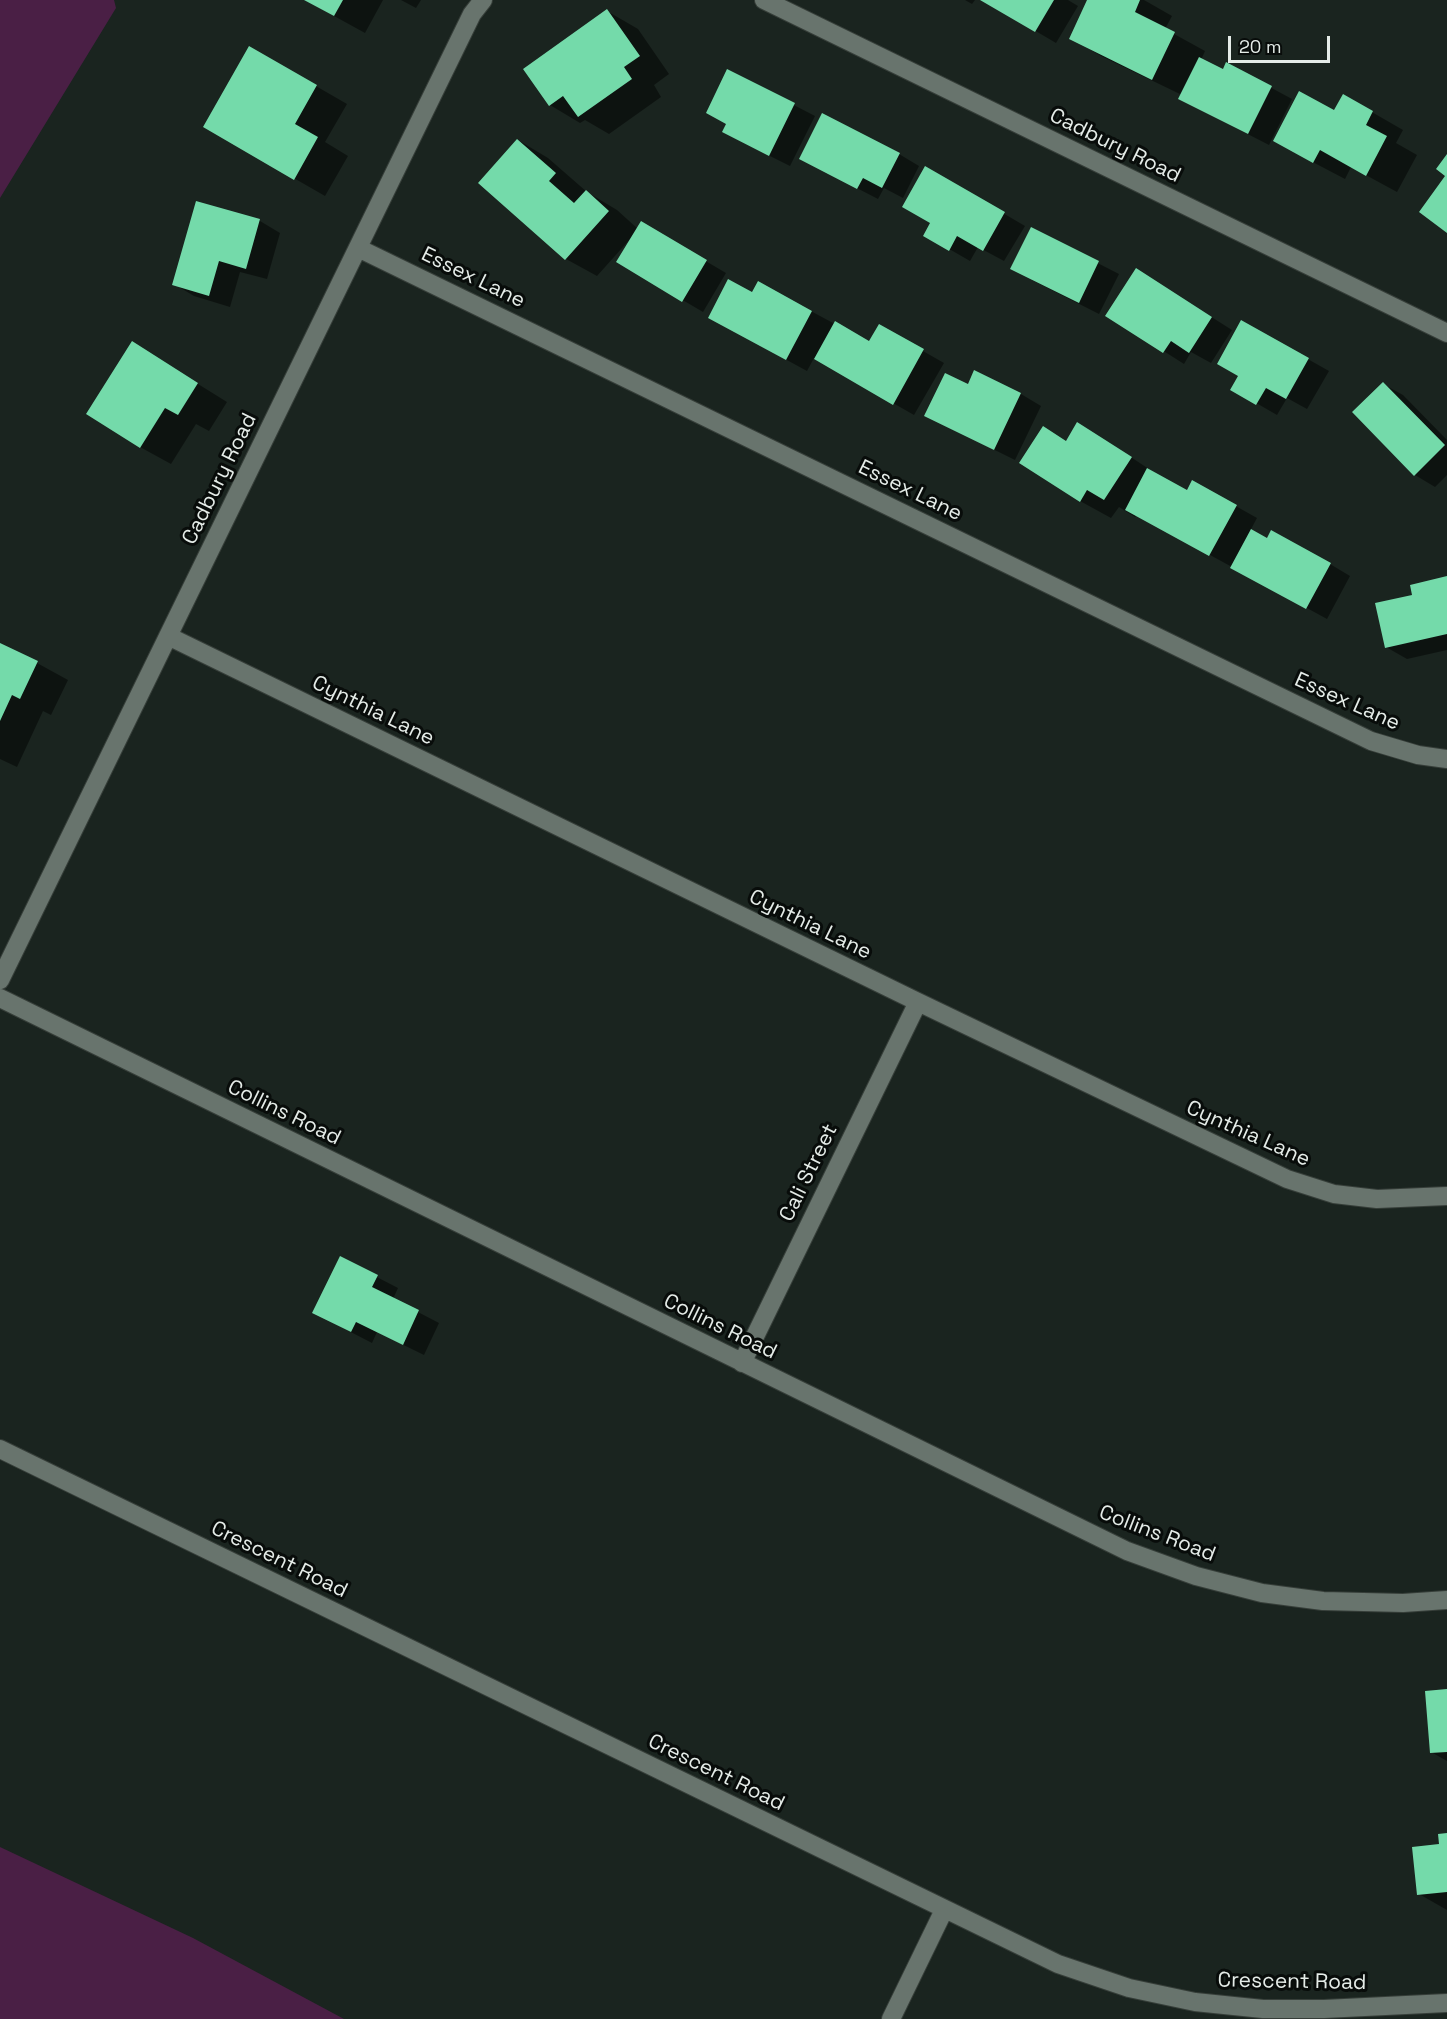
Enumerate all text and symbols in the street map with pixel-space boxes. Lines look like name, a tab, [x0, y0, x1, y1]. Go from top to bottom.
scale bar	[1231, 24, 1333, 62]
text: 20 m	[1239, 35, 1282, 58]
street label: Cadbury Road	[1045, 103, 1185, 189]
street label: Essex Lane	[417, 242, 529, 314]
street label: Cadbury Road	[177, 409, 263, 549]
street label: Essex Lane	[854, 455, 966, 527]
street label: Essex Lane	[1291, 668, 1403, 736]
street label: Cynthia Lane	[308, 671, 438, 751]
street label: Cynthia Lane	[745, 885, 875, 965]
street label: Collins Road	[223, 1075, 345, 1151]
street label: Cynthia Lane	[1182, 1095, 1314, 1173]
street label: Cali Street	[775, 1120, 843, 1226]
street label: Collins Road	[659, 1289, 781, 1365]
street label: Collins Road	[1095, 1500, 1219, 1568]
street label: Crescent Road	[207, 1516, 351, 1604]
street label: Crescent Road	[644, 1729, 788, 1817]
street label: Crescent Road	[1217, 1968, 1367, 1996]

